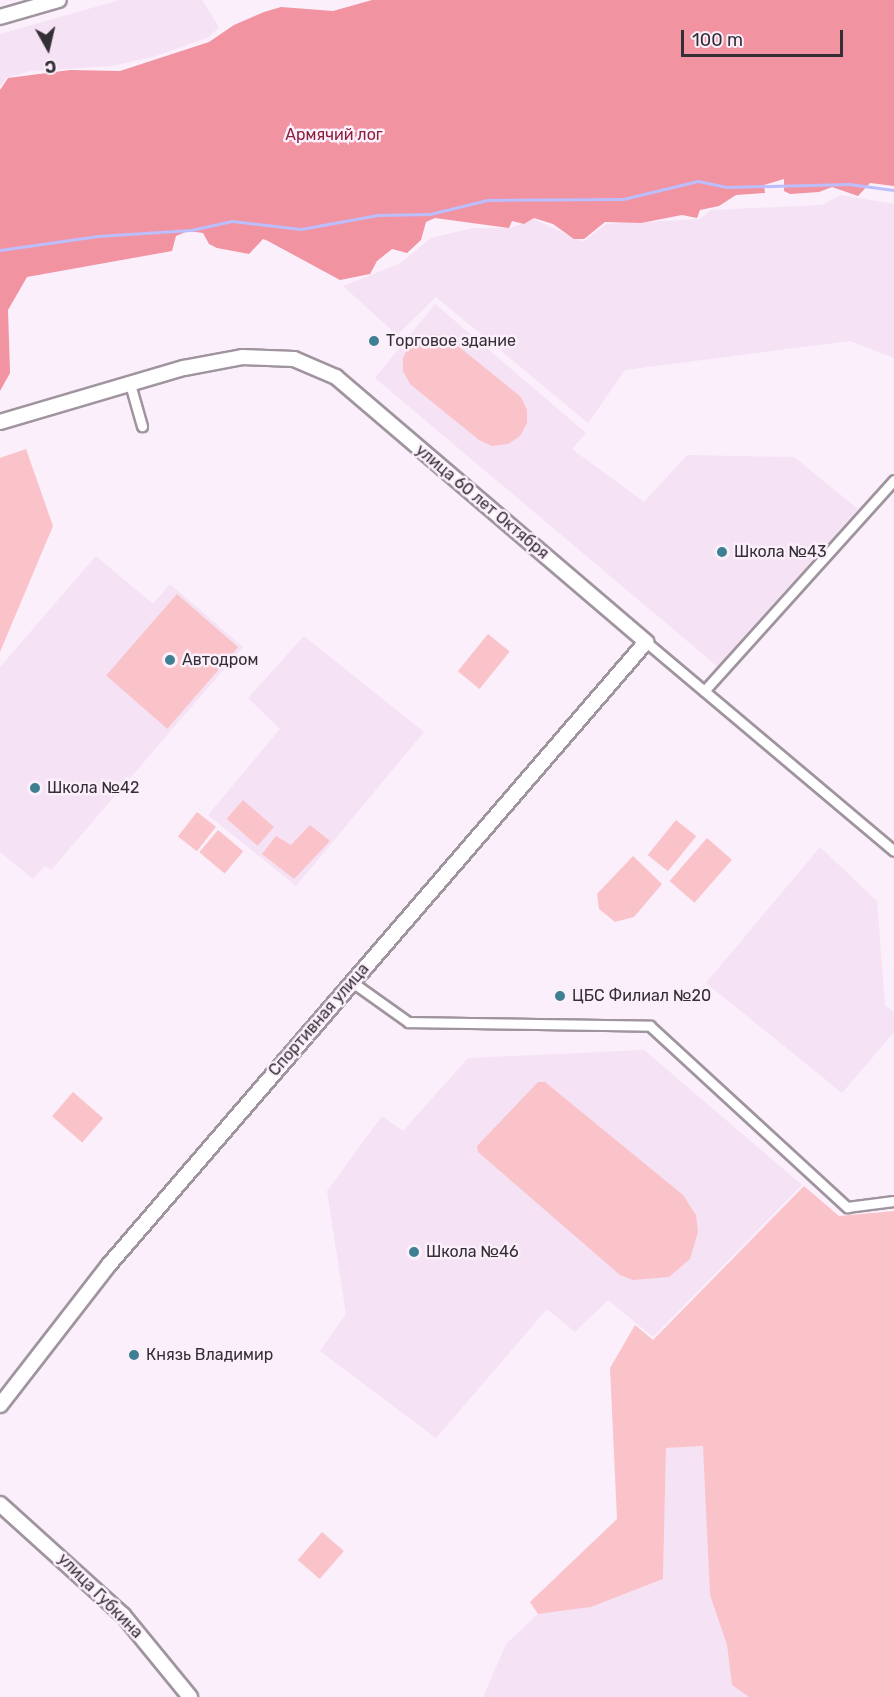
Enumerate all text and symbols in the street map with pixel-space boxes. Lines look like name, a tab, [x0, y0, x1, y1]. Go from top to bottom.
north arrow	[18, 18, 78, 78]
scale bar	[684, 18, 846, 56]
text: 100 m	[692, 29, 743, 51]
text: С	[44, 56, 57, 77]
park label: Армячий лог	[285, 125, 383, 145]
place label: Торговое здание	[386, 331, 516, 351]
marker: Торговое здание	[367, 334, 381, 348]
street label: улица 60 лет Октября	[412, 441, 552, 563]
place label: Школа №43	[734, 542, 827, 562]
marker: Школа №43	[715, 545, 729, 559]
place label: Автодром	[182, 650, 258, 670]
marker: Автодром	[163, 653, 177, 667]
place label: Школа №42	[47, 778, 139, 798]
marker: Школа №42	[28, 781, 42, 795]
street label: Спортивная улица	[265, 960, 373, 1080]
place label: ЦБС Филиал №20	[572, 986, 711, 1006]
marker: ЦБС Филиал №20	[553, 989, 567, 1003]
place label: Школа №46	[426, 1242, 519, 1262]
marker: Школа №46	[407, 1245, 421, 1259]
place label: Князь Владимир	[146, 1345, 273, 1365]
marker: Князь Владимир	[127, 1348, 141, 1362]
street label: улица Губкина	[54, 1550, 146, 1642]

